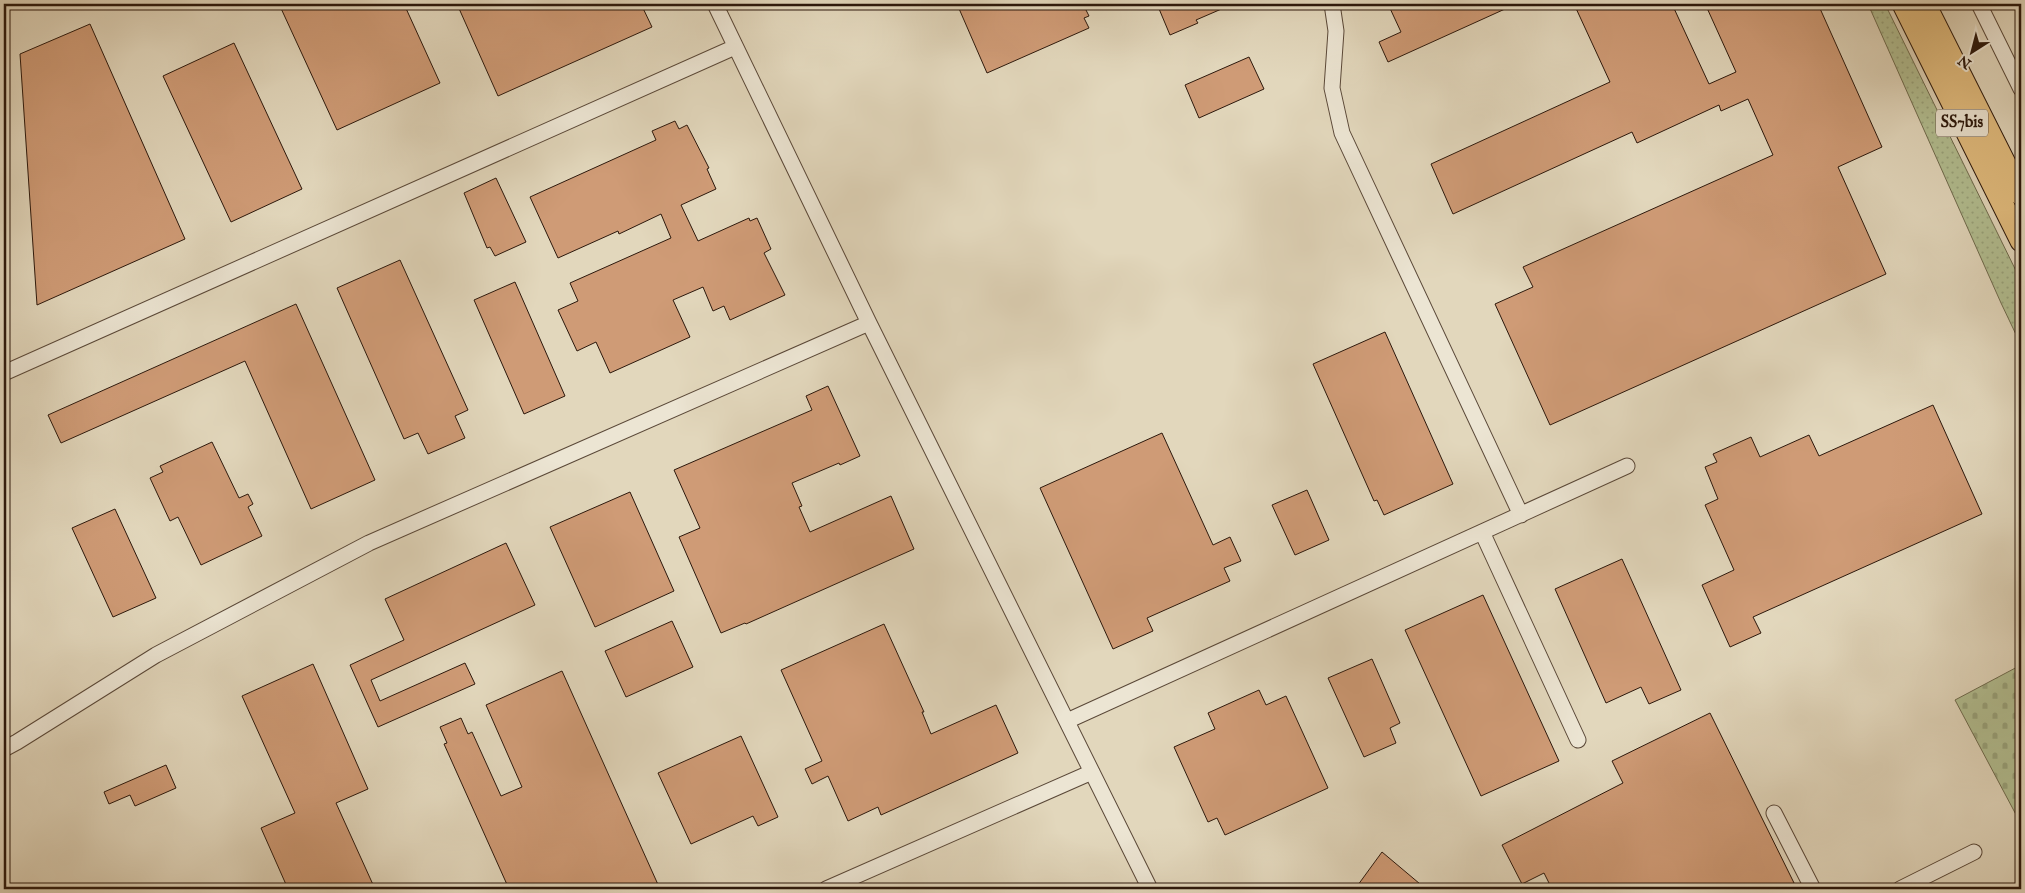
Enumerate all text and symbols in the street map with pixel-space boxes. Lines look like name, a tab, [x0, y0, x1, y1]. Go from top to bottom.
north arrow	[1948, 28, 1998, 78]
text: N	[1955, 51, 1976, 73]
road number: SS7bis	[1936, 110, 1988, 136]

